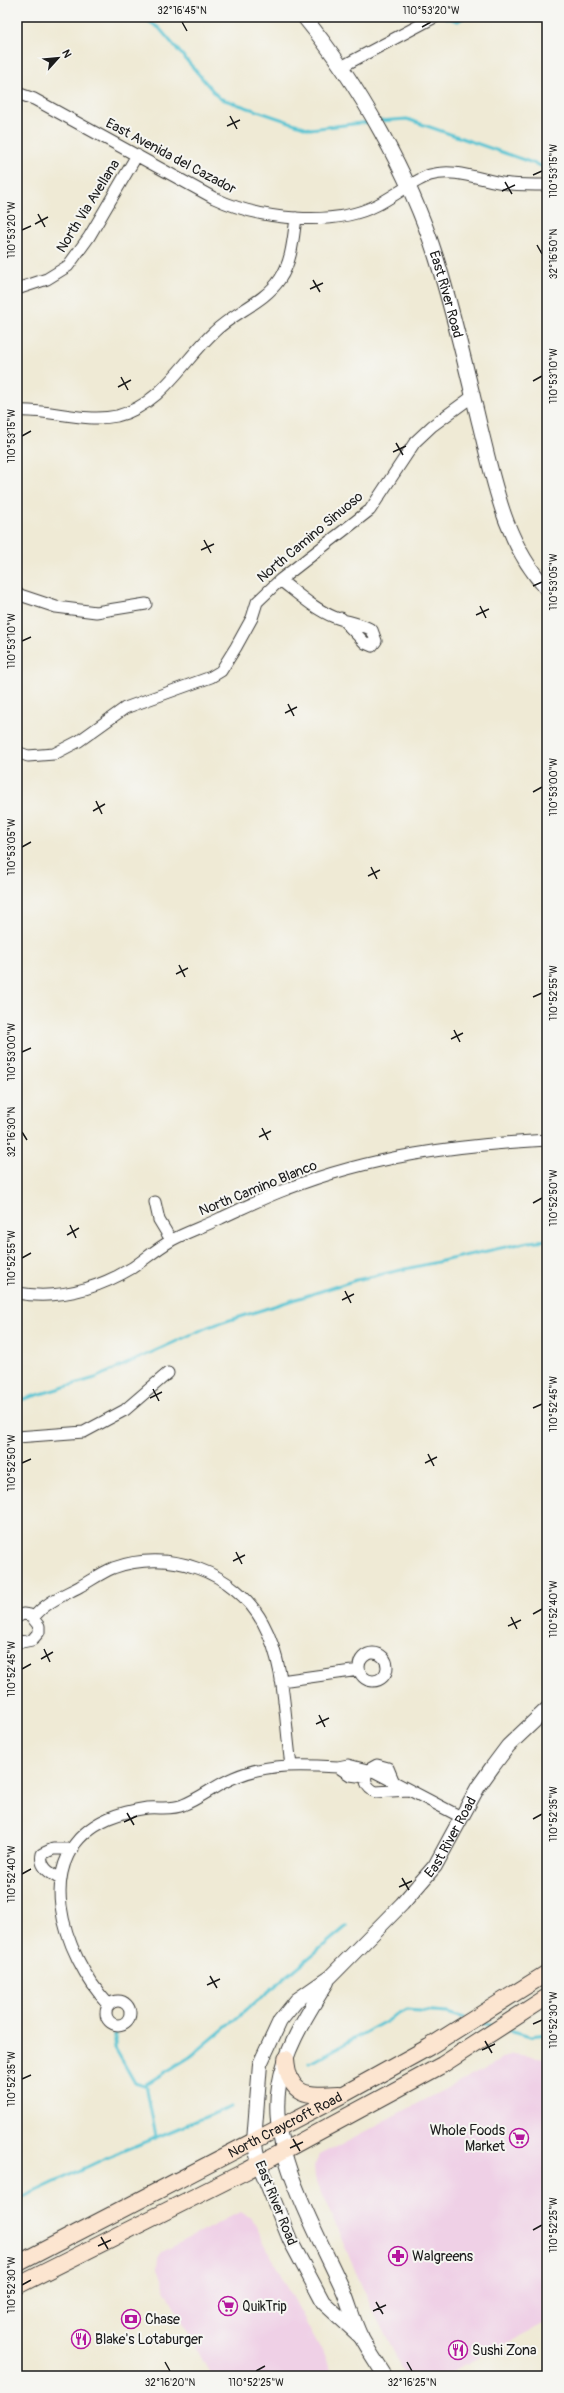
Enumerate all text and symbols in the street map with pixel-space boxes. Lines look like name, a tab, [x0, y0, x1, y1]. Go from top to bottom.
text: 32°16'45"N	[157, 5, 207, 17]
text: 110°53'20"W	[402, 5, 460, 17]
north arrow	[38, 38, 78, 78]
text: N	[59, 47, 74, 60]
street label: East Avenida del Cazador	[103, 114, 239, 198]
text: 110°53'15"W	[548, 144, 560, 198]
street label: North Via Avellana	[53, 156, 123, 256]
text: 110°53'20"W	[6, 201, 18, 259]
text: 32°16'50"N	[548, 229, 560, 279]
street label: East River Road	[426, 248, 467, 340]
text: 110°53'10"W	[548, 348, 560, 404]
text: 110°53'15"W	[6, 409, 18, 463]
street label: North Camino Sinuoso	[254, 488, 367, 586]
text: 110°53'05"W	[548, 553, 560, 610]
text: 110°53'10"W	[6, 613, 18, 669]
text: 110°53'00"W	[548, 757, 560, 816]
text: 110°53'05"W	[6, 818, 18, 875]
text: 110°52'55"W	[548, 965, 560, 1021]
text: 110°53'00"W	[6, 1022, 18, 1081]
text: 32°16'30"N	[6, 1107, 18, 1157]
street label: North Camino Blanco	[196, 1156, 320, 1219]
text: 110°52'50"W	[548, 1169, 560, 1226]
text: 110°52'55"W	[6, 1230, 18, 1286]
text: 110°52'45"W	[548, 1376, 560, 1432]
text: 110°52'50"W	[6, 1434, 18, 1491]
text: 110°52'40"W	[548, 1580, 560, 1638]
text: 110°52'45"W	[6, 1641, 18, 1697]
text: 110°52'35"W	[548, 1786, 560, 1842]
street label: East River Road	[421, 1794, 480, 1881]
text: 110°52'40"W	[6, 1845, 18, 1903]
text: 110°52'30"W	[548, 1991, 560, 2049]
text: 110°52'35"W	[6, 2051, 18, 2107]
street label: North Craycroft Road	[225, 2088, 345, 2161]
place label: Whole Foods Market	[430, 2122, 506, 2155]
supermarket icon: Whole Foods Market	[508, 2127, 530, 2149]
street label: East River Road	[251, 2158, 301, 2248]
text: 110°52'25"W	[548, 2197, 560, 2253]
pharmacy icon: Walgreens	[387, 2245, 409, 2267]
place label: Walgreens	[412, 2248, 474, 2265]
text: 110°52'30"W	[6, 2256, 18, 2314]
supermarket icon: QuikTrip	[217, 2295, 239, 2317]
place label: QuikTrip	[242, 2298, 287, 2315]
bank icon: Chase	[120, 2308, 142, 2330]
place label: Chase	[145, 2311, 180, 2328]
restaurant icon: Blake's Lotaburger	[70, 2328, 92, 2350]
place label: Blake's Lotaburger	[95, 2331, 203, 2348]
restaurant icon: Sushi Zona	[447, 2339, 469, 2361]
place label: Sushi Zona	[472, 2342, 537, 2359]
text: 32°16'20"N	[145, 2377, 195, 2389]
text: 110°52'25"W	[228, 2377, 284, 2389]
text: 32°16'25"N	[387, 2377, 437, 2389]

